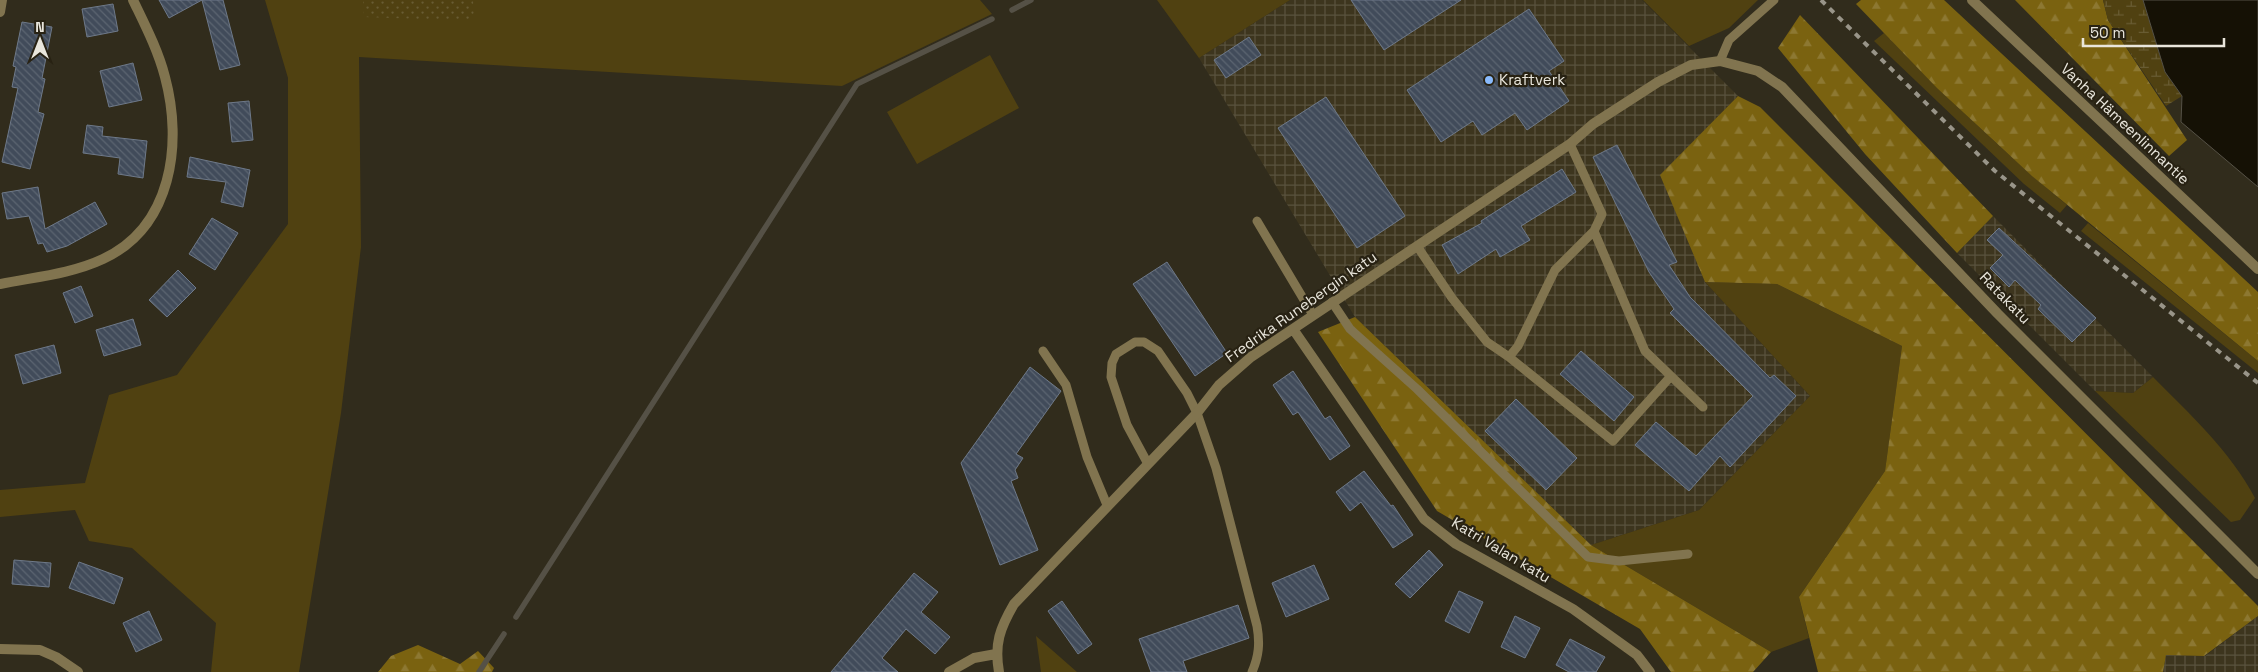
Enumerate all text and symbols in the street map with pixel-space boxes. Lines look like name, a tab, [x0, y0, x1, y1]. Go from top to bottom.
north arrow	[15, 15, 65, 65]
scale bar	[2083, 15, 2224, 47]
text: N	[35, 18, 45, 36]
text: 50 m	[2090, 23, 2125, 42]
street label: Vanha Hämeenlinnantie	[2057, 59, 2194, 188]
place label: Kraftverk	[1499, 70, 1565, 89]
marker: Kraftverk	[1483, 74, 1495, 86]
street label: Fredrika Runebergin katu	[1221, 247, 1380, 366]
street label: Ratakatu	[1976, 268, 2035, 328]
street label: Katri Valan katu	[1448, 513, 1554, 587]

